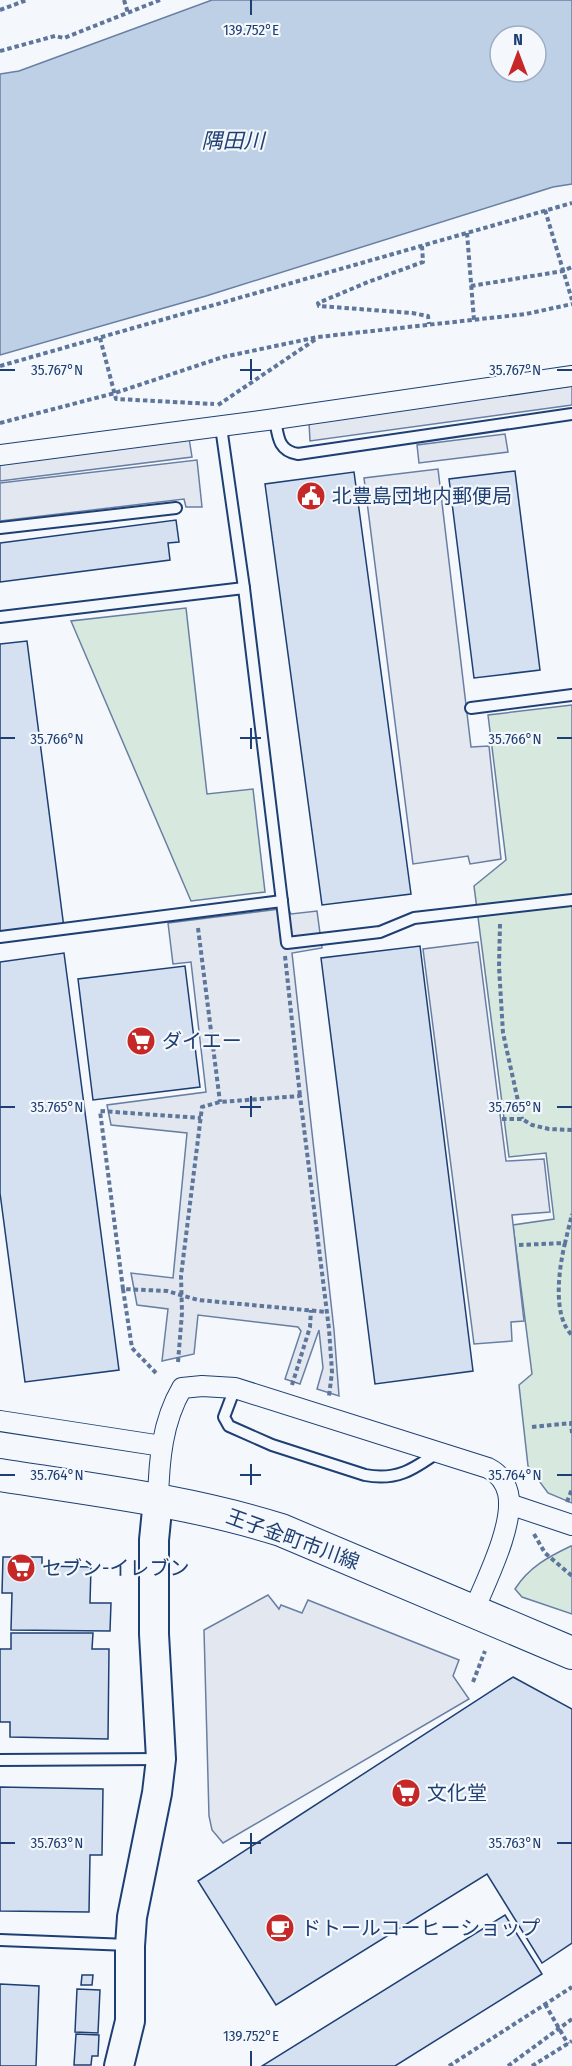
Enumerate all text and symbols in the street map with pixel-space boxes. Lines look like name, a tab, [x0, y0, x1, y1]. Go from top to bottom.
text: 139.752°E	[223, 21, 279, 39]
north arrow	[488, 24, 548, 84]
text: N	[513, 30, 523, 49]
water label: 隅田川	[202, 128, 266, 154]
text: 35.767°N	[31, 361, 83, 379]
text: 35.767°N	[489, 361, 541, 379]
public building icon: 北豊島団地内郵便局	[295, 480, 327, 512]
place label: 北豊島団地内郵便局	[332, 484, 512, 508]
text: 35.766°N	[30, 730, 84, 748]
text: 35.766°N	[488, 730, 542, 748]
supermarket icon: ダイエー	[125, 1025, 157, 1057]
place label: ダイエー	[162, 1029, 242, 1053]
text: 35.765°N	[31, 1098, 83, 1116]
text: 35.765°N	[489, 1098, 541, 1116]
text: 35.764°N	[30, 1466, 84, 1484]
text: 35.764°N	[488, 1466, 542, 1484]
street label: 王子金町市川線	[223, 1504, 363, 1574]
supermarket icon: セブン-イレブン	[5, 1552, 37, 1584]
place label: セブン-イレブン	[42, 1556, 189, 1580]
supermarket icon: 文化堂	[390, 1777, 422, 1809]
place label: 文化堂	[427, 1781, 487, 1805]
text: 35.763°N	[31, 1834, 83, 1852]
text: 35.763°N	[489, 1834, 541, 1852]
cafe icon: ドトールコーヒーショップ	[264, 1912, 296, 1944]
place label: ドトールコーヒーショップ	[301, 1916, 540, 1940]
text: 139.752°E	[223, 2027, 279, 2045]

